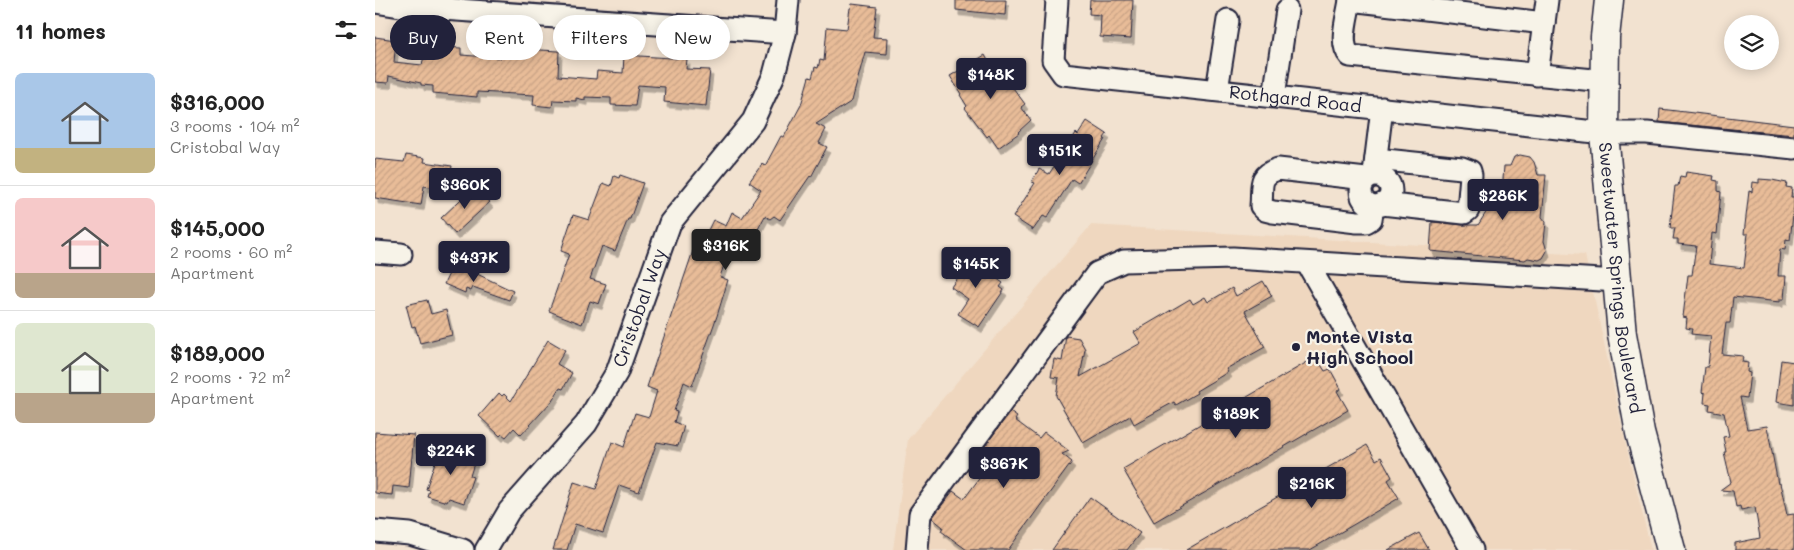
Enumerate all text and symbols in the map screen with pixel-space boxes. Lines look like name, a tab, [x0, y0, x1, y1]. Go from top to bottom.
chip: Buy	[390, 15, 456, 60]
chip: Rent	[466, 15, 543, 60]
chip: Filters	[553, 15, 646, 60]
chip: New	[656, 15, 730, 60]
map controls	[1724, 15, 1779, 70]
button: layers	[1724, 15, 1779, 70]
icon: filters	[332, 16, 360, 44]
text: 11 homes	[15, 17, 106, 44]
pin: $148K	[956, 58, 1026, 100]
text: $148K	[967, 63, 1015, 84]
street label: Rothgard Road	[1228, 79, 1363, 117]
text: $316,000	[170, 88, 265, 115]
icon: home	[55, 93, 115, 153]
text: 3 rooms · 104 m²	[170, 115, 300, 136]
pin: $151K	[1025, 134, 1095, 176]
text: Cristobal Way	[170, 136, 280, 157]
text: $151K	[1038, 139, 1082, 160]
street label: Sweetwater Springs Boulevard	[1594, 141, 1649, 415]
pin: $360K	[430, 168, 500, 210]
text: $360K	[440, 173, 490, 194]
pin: $286K	[1468, 178, 1538, 221]
text: $286K	[1479, 184, 1527, 205]
text: $145,000	[170, 214, 265, 241]
icon: home	[55, 218, 115, 278]
pin: $316K	[691, 228, 761, 271]
text: $316K	[703, 234, 749, 255]
pin: $437K	[439, 240, 509, 283]
text: 2 rooms · 60 m²	[170, 241, 292, 262]
street label: Cristobal Way	[607, 245, 671, 370]
text: $437K	[449, 246, 499, 267]
pin: $145K	[941, 246, 1011, 289]
text: $145K	[953, 252, 1000, 273]
text: Apartment	[170, 262, 255, 283]
place label: Monte Vista High School	[1306, 324, 1413, 369]
text: $189,000	[170, 339, 265, 366]
marker: Monte Vista High School	[1290, 341, 1302, 353]
icon: home	[55, 343, 115, 403]
text: 2 rooms · 72 m²	[170, 366, 291, 387]
text: Apartment	[170, 387, 255, 408]
pin: $189K	[1201, 396, 1271, 439]
text: $189K	[1212, 402, 1260, 423]
pin: $224K	[416, 434, 486, 476]
text: $224K	[427, 439, 475, 460]
pin: $367K	[969, 446, 1039, 489]
text: $367K	[980, 452, 1028, 473]
pin: $216K	[1277, 466, 1347, 509]
text: $216K	[1289, 472, 1335, 493]

